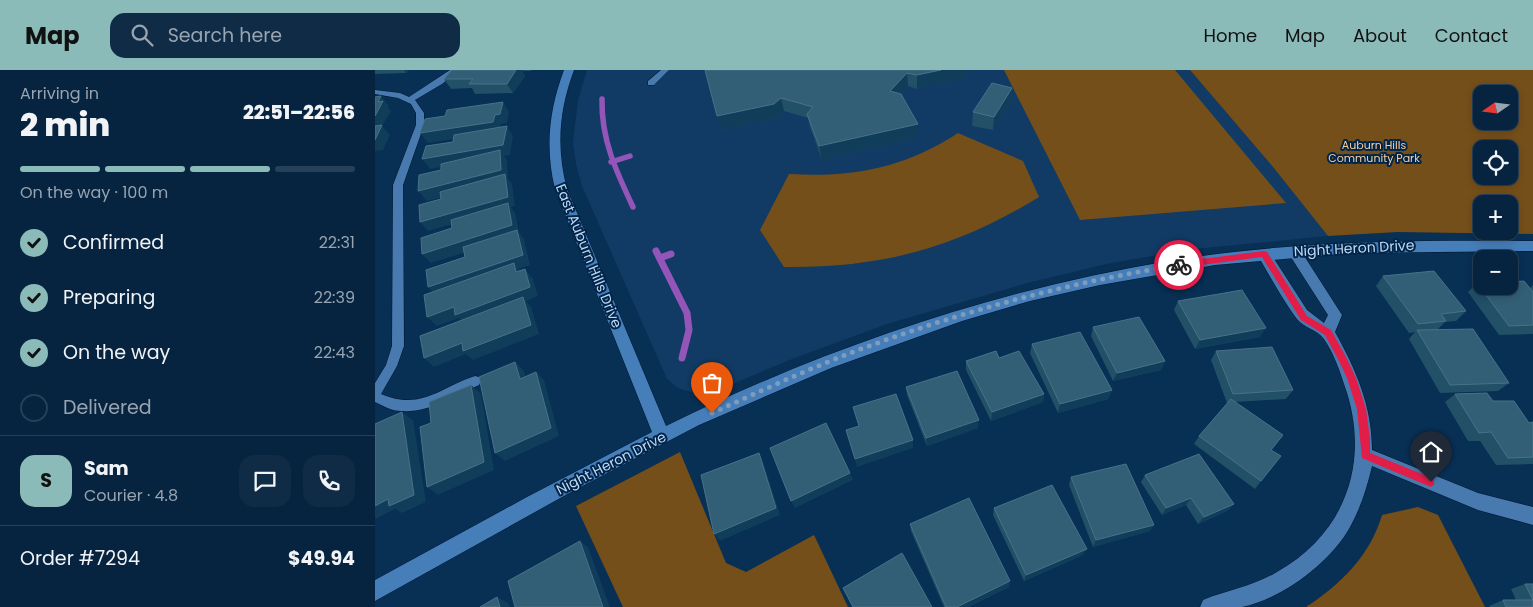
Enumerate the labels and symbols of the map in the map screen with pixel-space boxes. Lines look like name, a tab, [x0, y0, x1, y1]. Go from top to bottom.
north arrow	[1473, 85, 1517, 130]
park label: Auburn Hills Community Park	[1328, 137, 1420, 166]
street label: East Auburn Hills Drive	[551, 181, 627, 331]
street label: Night Heron Drive	[1293, 235, 1415, 261]
courier	[1154, 240, 1204, 290]
pin	[691, 362, 733, 413]
street label: Night Heron Drive	[553, 427, 670, 499]
pin	[1410, 431, 1452, 482]

